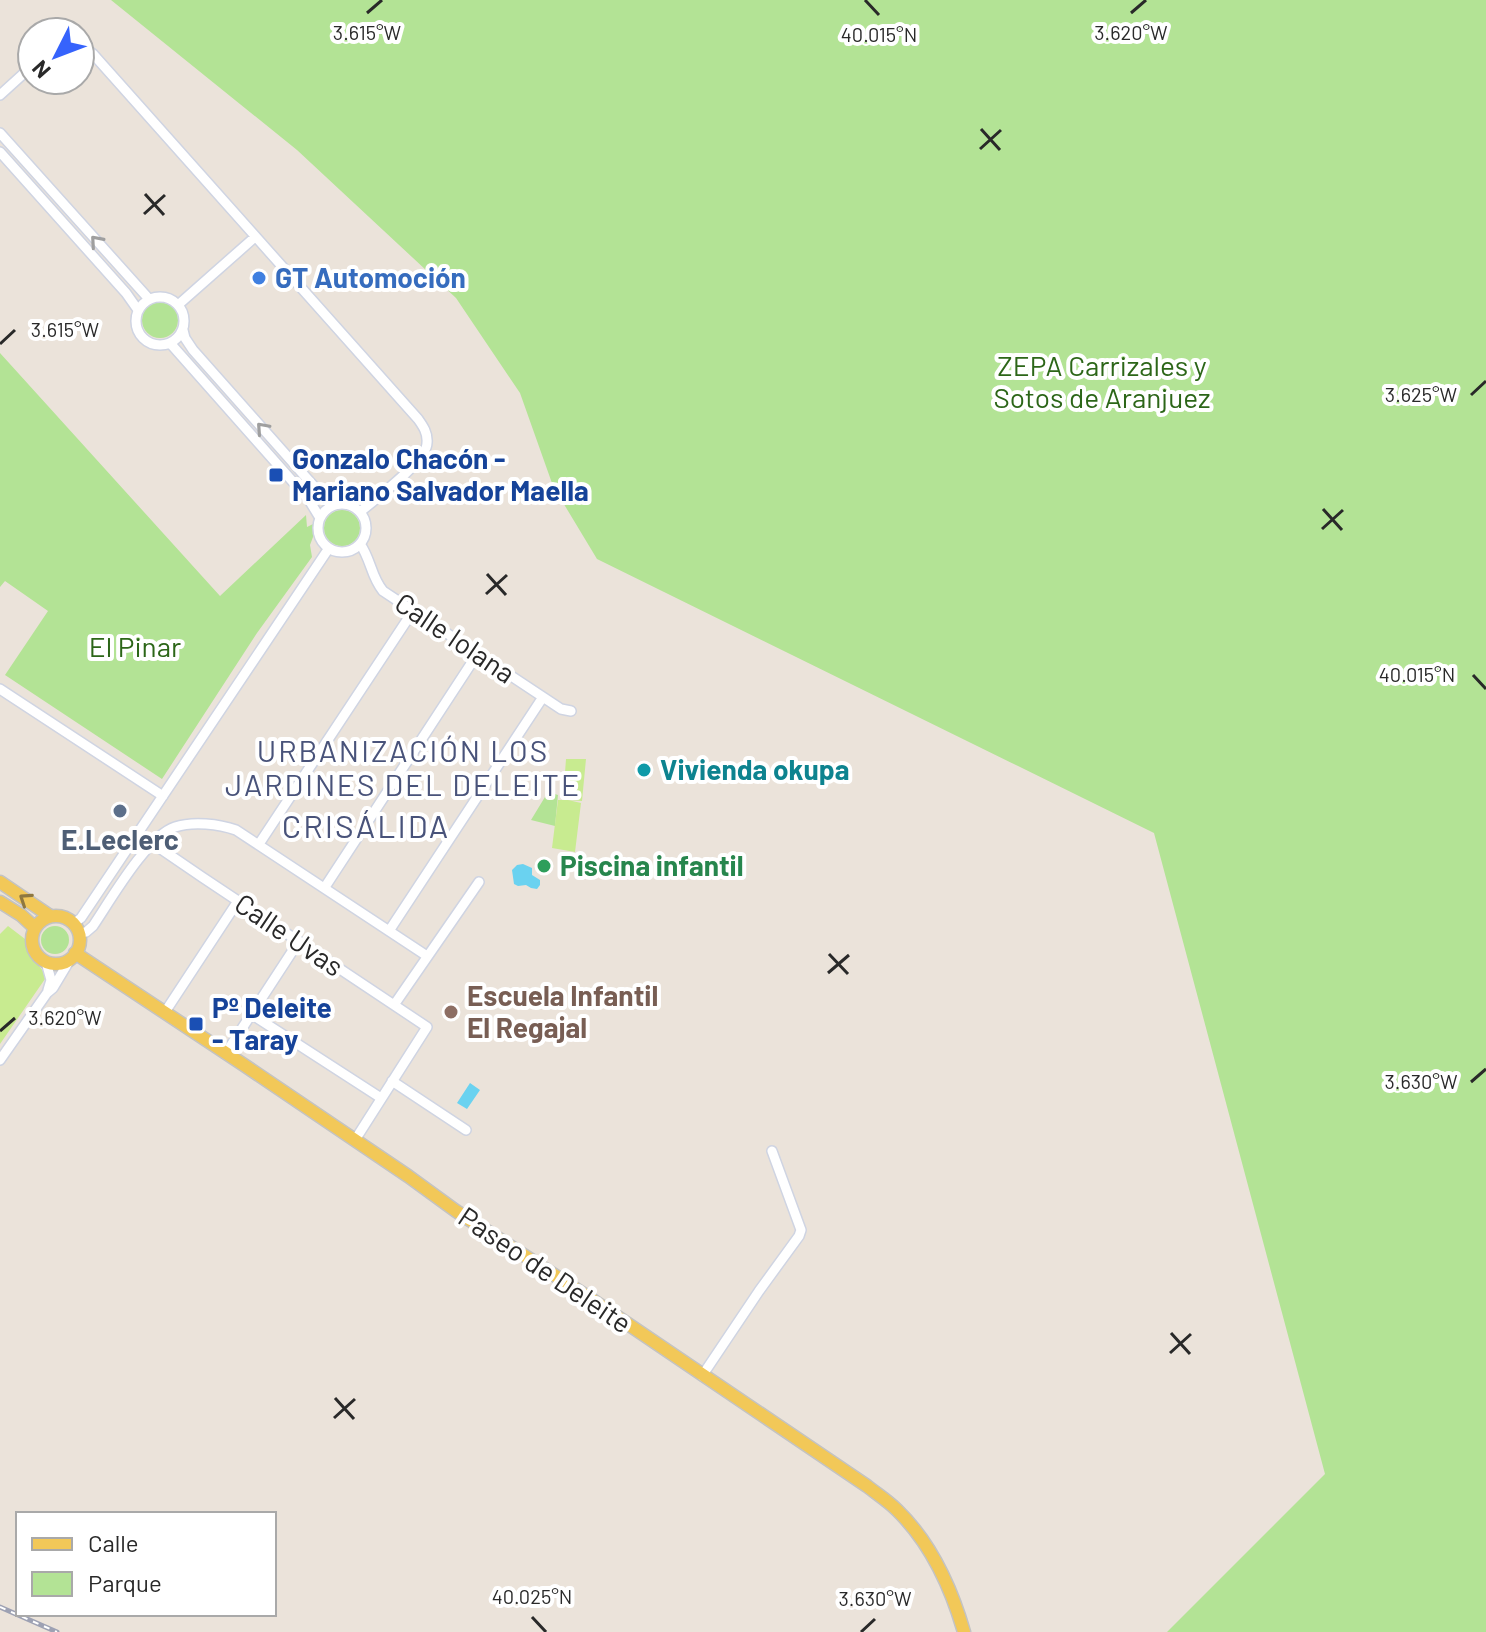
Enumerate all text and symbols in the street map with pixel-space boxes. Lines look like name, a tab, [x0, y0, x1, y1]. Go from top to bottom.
north arrow	[16, 16, 96, 96]
text: 3.615°W	[333, 20, 402, 44]
text: 3.620°W	[1094, 20, 1168, 44]
text: 40.015°N	[841, 22, 917, 46]
text: N	[26, 56, 55, 84]
one-way arrow	[91, 236, 106, 251]
place label: GT Automoción	[275, 260, 466, 294]
marker: GT Automoción	[250, 269, 268, 287]
text: 3.615°W	[31, 317, 100, 341]
park label: ZEPA Carrizales y Sotos de Aranjuez	[993, 348, 1211, 414]
text: 3.625°W	[1385, 382, 1458, 406]
one-way arrow	[258, 423, 272, 438]
place label: Gonzalo Chacón - Mariano Salvador Maella	[292, 441, 589, 507]
marker: Gonzalo Chacón - Mariano Salvador Maella	[267, 466, 285, 484]
street label: Calle Iolana	[389, 585, 522, 690]
park label: El Pinar	[89, 629, 181, 663]
text: 40.015°N	[1379, 662, 1455, 686]
district label: URBANIZACIÓN LOS JARDINES DEL DELEITE	[225, 732, 581, 802]
place label: Vivienda okupa	[660, 752, 849, 786]
marker: Vivienda okupa	[635, 761, 653, 779]
marker: E.Leclerc	[111, 802, 129, 820]
district label: CRISÁLIDA	[282, 806, 450, 844]
place label: E.Leclerc	[61, 822, 179, 856]
place label: Piscina infantil	[560, 848, 744, 882]
marker: Piscina infantil	[535, 857, 553, 875]
street label: Calle Uvas	[229, 886, 350, 983]
one-way arrow	[20, 894, 34, 909]
place label: Escuela Infantil El Regajal	[467, 978, 658, 1044]
place label: Pº Deleite - Taray	[212, 990, 332, 1056]
marker: Escuela Infantil El Regajal	[442, 1003, 460, 1021]
text: 3.620°W	[28, 1005, 102, 1029]
marker: Pº Deleite - Taray	[187, 1015, 205, 1033]
text: 3.630°W	[1385, 1069, 1458, 1093]
street label: Paseo de Deleite	[453, 1199, 639, 1340]
legend	[16, 1512, 276, 1616]
text: Calle	[88, 1528, 139, 1557]
text: Parque	[88, 1568, 162, 1597]
text: 40.025°N	[492, 1584, 572, 1608]
text: 3.630°W	[839, 1586, 912, 1610]

